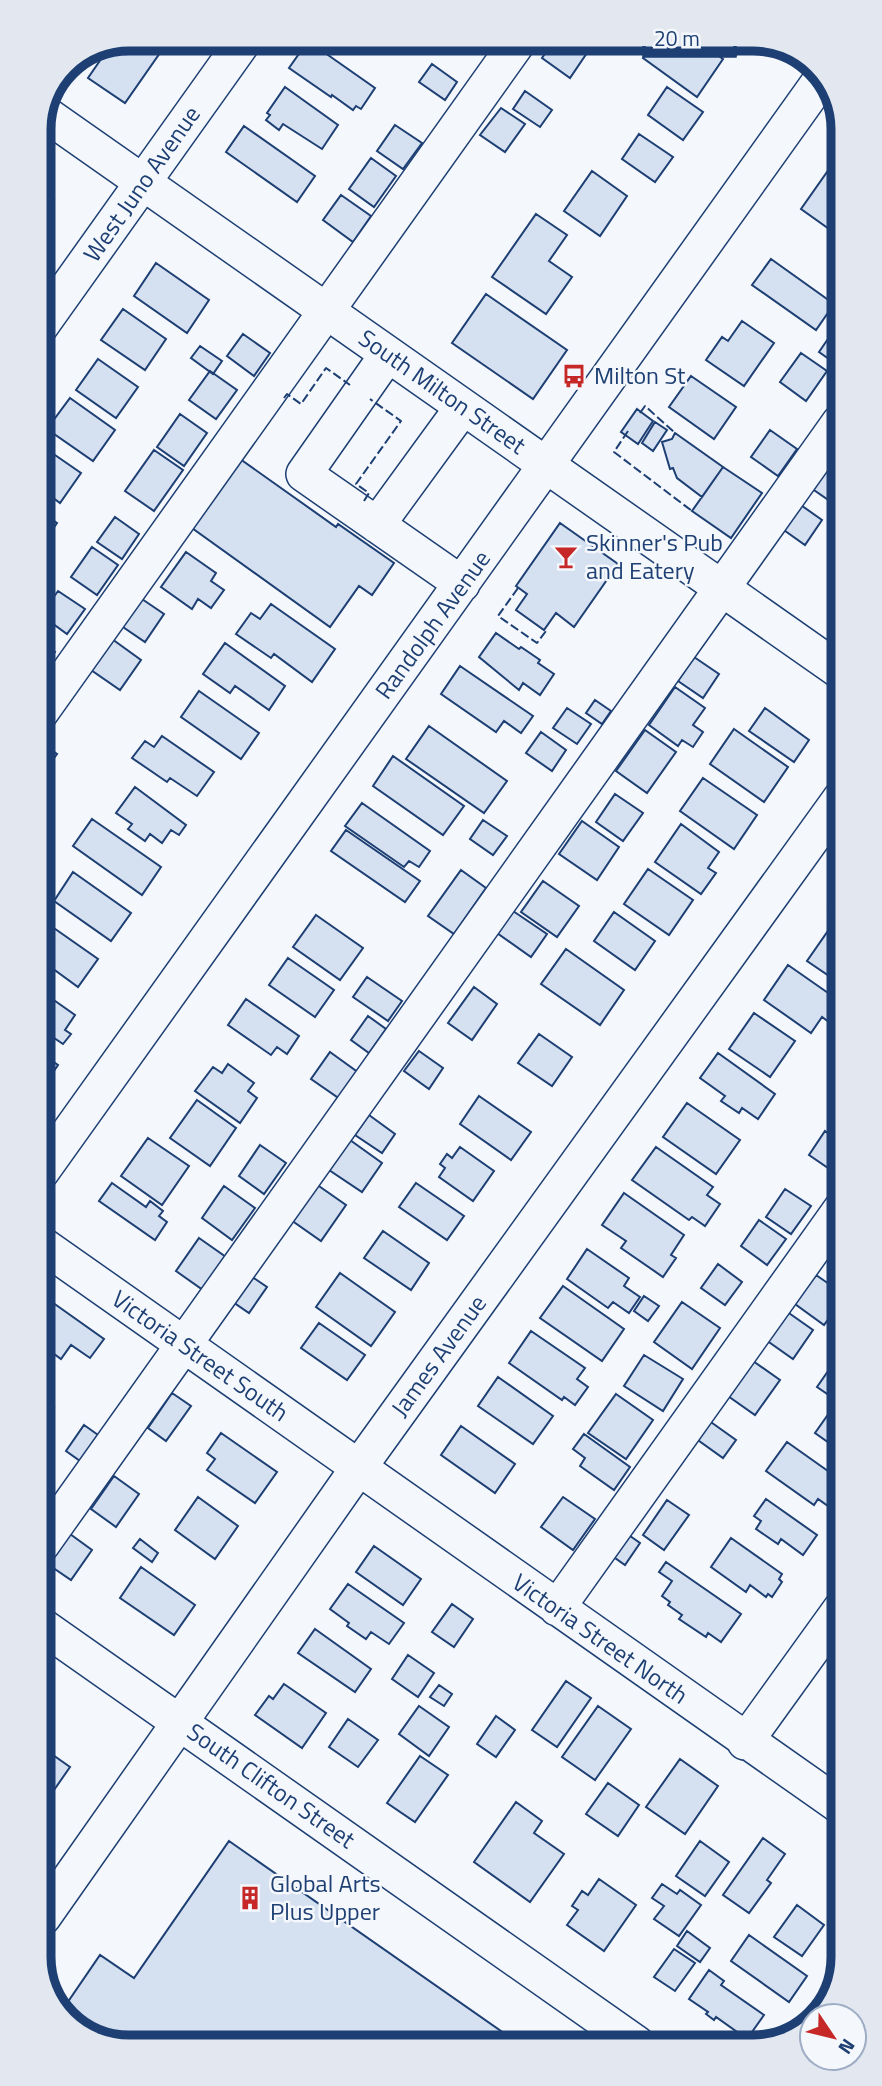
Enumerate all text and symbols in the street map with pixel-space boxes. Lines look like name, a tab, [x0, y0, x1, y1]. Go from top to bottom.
scale bar	[644, 14, 735, 58]
text: 20 m	[654, 22, 700, 54]
street label: West Juno Avenue	[74, 98, 209, 269]
street label: South Milton Street	[352, 320, 534, 463]
place label: Milton St	[594, 357, 686, 393]
bus stop icon: Milton St	[560, 362, 588, 390]
place label: Skinner's Pub and Eatery	[586, 524, 723, 588]
street label: Randolph Avenue	[366, 542, 499, 706]
bar icon: Skinner's Pub and Eatery	[552, 543, 580, 571]
street label: Victoria Street South	[105, 1281, 296, 1430]
street label: James Avenue	[382, 1287, 495, 1424]
street label: Victoria Street North	[505, 1564, 696, 1712]
street label: South Clifton Street	[180, 1714, 363, 1857]
place label: Global Arts Plus Upper	[270, 1865, 381, 1929]
building icon: Global Arts Plus Upper	[236, 1884, 264, 1912]
north arrow	[798, 2002, 868, 2072]
text: N	[832, 2033, 863, 2061]

